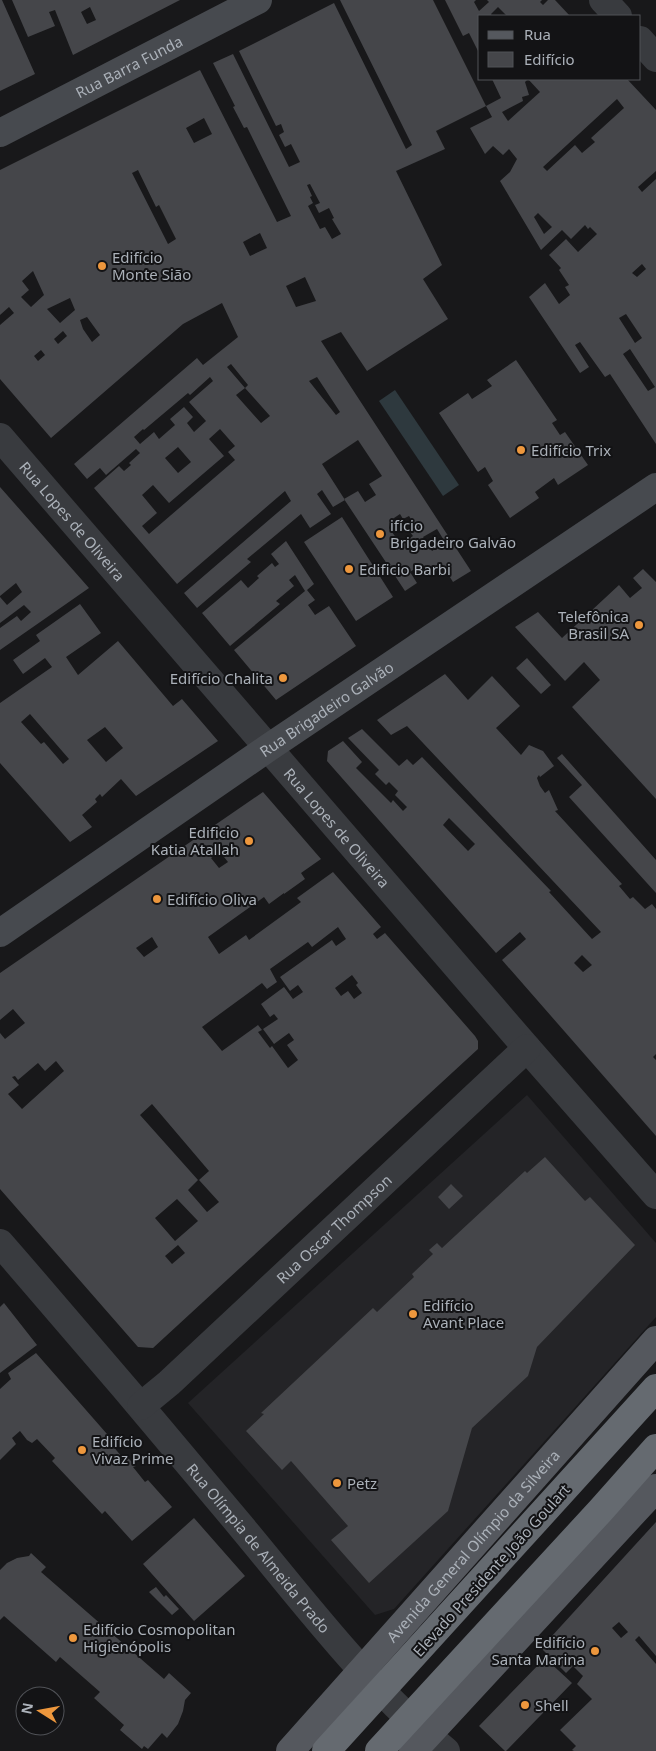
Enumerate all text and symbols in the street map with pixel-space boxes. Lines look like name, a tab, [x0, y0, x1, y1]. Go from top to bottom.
legend	[478, 15, 641, 80]
text: Rua	[524, 24, 551, 44]
street label: Rua Barra Funda	[72, 31, 186, 102]
text: Edifício	[524, 49, 575, 69]
place label: Edifício Monte Sião	[112, 247, 191, 284]
marker: Edifício Monte Sião	[96, 260, 108, 272]
place label: Edifício Trix	[531, 440, 611, 460]
marker: Edifício Trix	[515, 444, 527, 456]
street label: Rua Lopes de Oliveira	[15, 457, 130, 585]
place label: ifício Brigadeiro Galvão	[390, 515, 516, 552]
marker: ifício Brigadeiro Galvão	[374, 528, 386, 540]
place label: Edificio Barbi	[359, 559, 451, 579]
marker: Edificio Barbi	[343, 563, 355, 575]
place label: Telefônica Brasil SA	[558, 606, 629, 643]
marker: Telefônica Brasil SA	[633, 619, 645, 631]
street label: Rua Brigadeiro Galvão	[256, 657, 397, 761]
place label: Edifício Chalita	[170, 668, 273, 688]
marker: Edifício Chalita	[277, 672, 289, 684]
street label: Rua Lopes de Oliveira	[280, 764, 394, 892]
place label: Edificio Katia Atallah	[151, 822, 239, 859]
marker: Edificio Katia Atallah	[243, 835, 255, 847]
place label: Edifício Oliva	[167, 889, 257, 909]
marker: Edifício Oliva	[151, 893, 163, 905]
street label: Rua Oscar Thompson	[272, 1170, 396, 1288]
place label: Edifício Avant Place	[423, 1295, 504, 1332]
marker: Edifício Avant Place	[407, 1308, 419, 1320]
place label: Edifício Vivaz Prime	[92, 1431, 173, 1468]
marker: Edifício Vivaz Prime	[76, 1444, 88, 1456]
street label: Avenida General Olímpio da Silveira	[382, 1445, 564, 1646]
street label: Rua Olímpia de Almeida Prado	[183, 1459, 335, 1637]
place label: Petz	[347, 1473, 377, 1493]
marker: Petz	[331, 1477, 343, 1489]
street label: Elevado Presidente João Goulart	[408, 1479, 574, 1660]
place label: Edifício Cosmopolitan Higienópolis	[83, 1619, 236, 1656]
marker: Edifício Cosmopolitan Higienópolis	[67, 1632, 79, 1644]
place label: Edifício Santa Marina	[492, 1632, 585, 1669]
marker: Edifício Santa Marina	[589, 1645, 601, 1657]
north arrow	[15, 1686, 65, 1736]
place label: Shell	[535, 1695, 569, 1715]
marker: Shell	[519, 1699, 531, 1711]
text: N	[16, 1701, 37, 1716]

